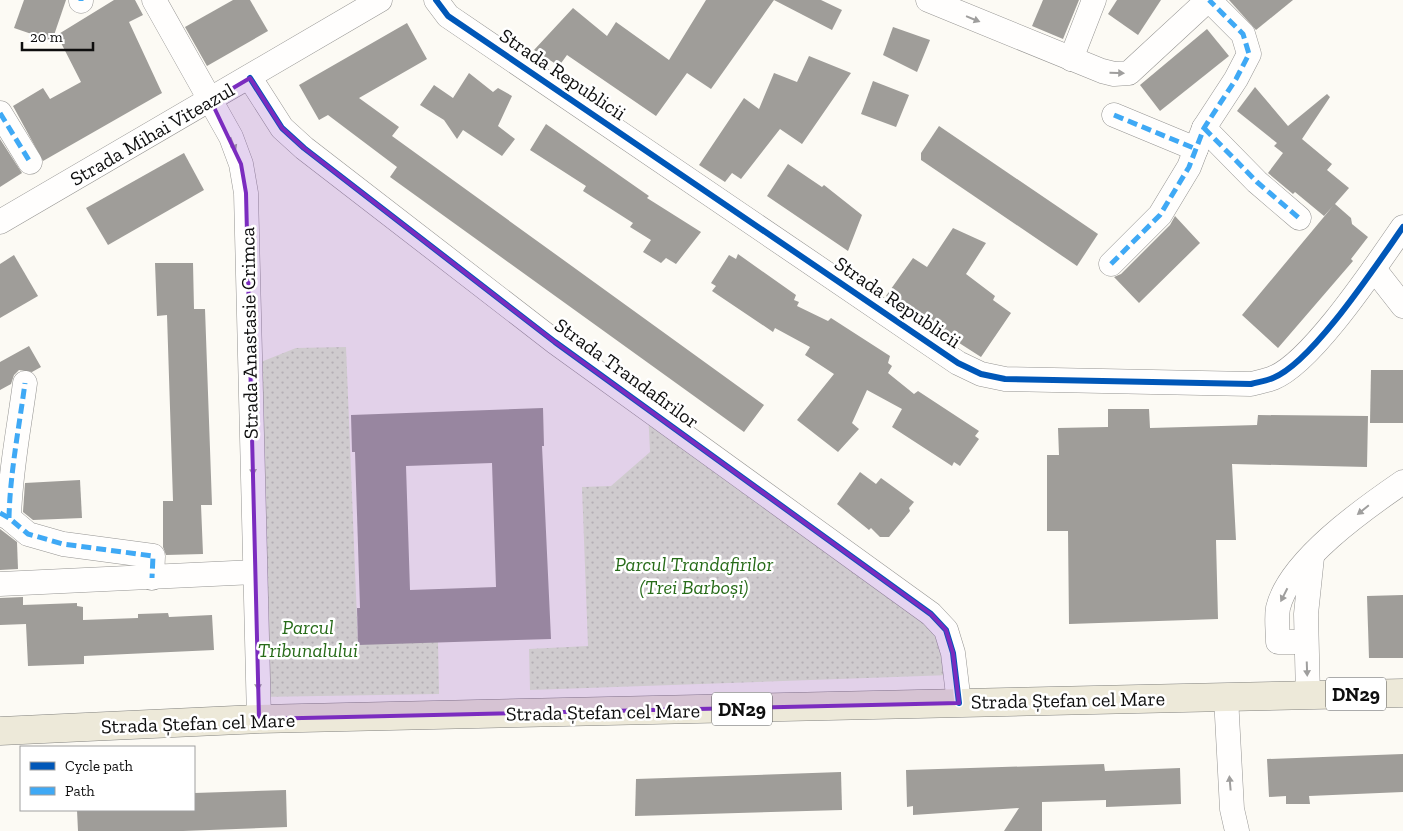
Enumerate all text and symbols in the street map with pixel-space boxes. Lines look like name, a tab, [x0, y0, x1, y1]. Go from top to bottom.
one-way arrow	[966, 15, 980, 23]
scale bar	[22, 20, 94, 52]
street label: Strada Republicii	[495, 23, 631, 125]
text: 20 m	[30, 28, 63, 46]
one-way arrow	[1109, 69, 1125, 77]
street label: Strada Mihai Viteazul	[66, 77, 238, 191]
one-way arrow	[229, 137, 237, 152]
street label: Strada Anastasie Crimca	[235, 226, 263, 439]
street label: Strada Republicii	[830, 251, 966, 353]
street label: Strada Trandafirilor	[550, 313, 704, 433]
one-way arrow	[249, 460, 257, 476]
one-way arrow	[1357, 504, 1370, 515]
park label: Parcul Trandafirilor (Trei Barboși)	[615, 552, 773, 599]
one-way arrow	[1280, 588, 1288, 602]
park label: Parcul Tribunalului	[258, 615, 358, 662]
one-way arrow	[1303, 661, 1311, 677]
one-way arrow	[254, 675, 262, 691]
road number: DN29	[1326, 678, 1386, 711]
street label: Strada Ștefan cel Mare	[971, 686, 1165, 714]
road number: DN29	[712, 692, 772, 726]
street label: Strada Ștefan cel Mare	[506, 698, 700, 726]
street label: Strada Ștefan cel Mare	[101, 708, 295, 738]
legend	[20, 746, 195, 811]
text: Cycle path	[65, 757, 134, 775]
one-way arrow	[1226, 775, 1234, 791]
text: Path	[65, 782, 95, 800]

